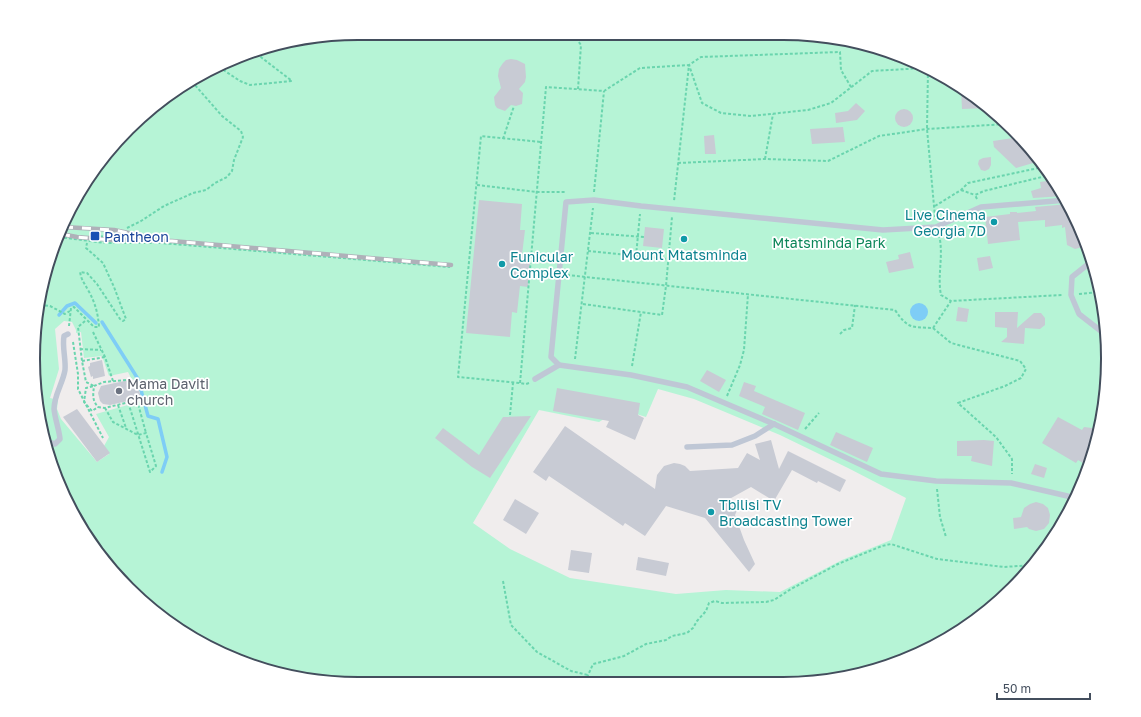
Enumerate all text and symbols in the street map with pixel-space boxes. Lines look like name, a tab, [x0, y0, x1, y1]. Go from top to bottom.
place label: Live Cinema Georgia 7D	[905, 206, 986, 239]
marker: Live Cinema Georgia 7D	[989, 217, 999, 227]
place label: Pantheon	[104, 228, 169, 245]
marker: Pantheon	[89, 230, 101, 242]
marker: Mount Mtatsminda	[679, 234, 689, 244]
park label: Mtatsminda Park	[772, 234, 886, 251]
place label: Mount Mtatsminda	[621, 246, 747, 263]
place label: Funicular Complex	[510, 248, 574, 281]
marker: Funicular Complex	[497, 259, 507, 269]
place label: Mama Daviti church	[127, 375, 209, 408]
marker: Mama Daviti church	[114, 386, 124, 396]
place label: Tbilisi TV Broadcasting Tower	[719, 496, 853, 529]
marker: Tbilisi TV Broadcasting Tower	[706, 507, 716, 517]
scale bar	[997, 675, 1090, 701]
text: 50 m	[1003, 681, 1031, 696]

